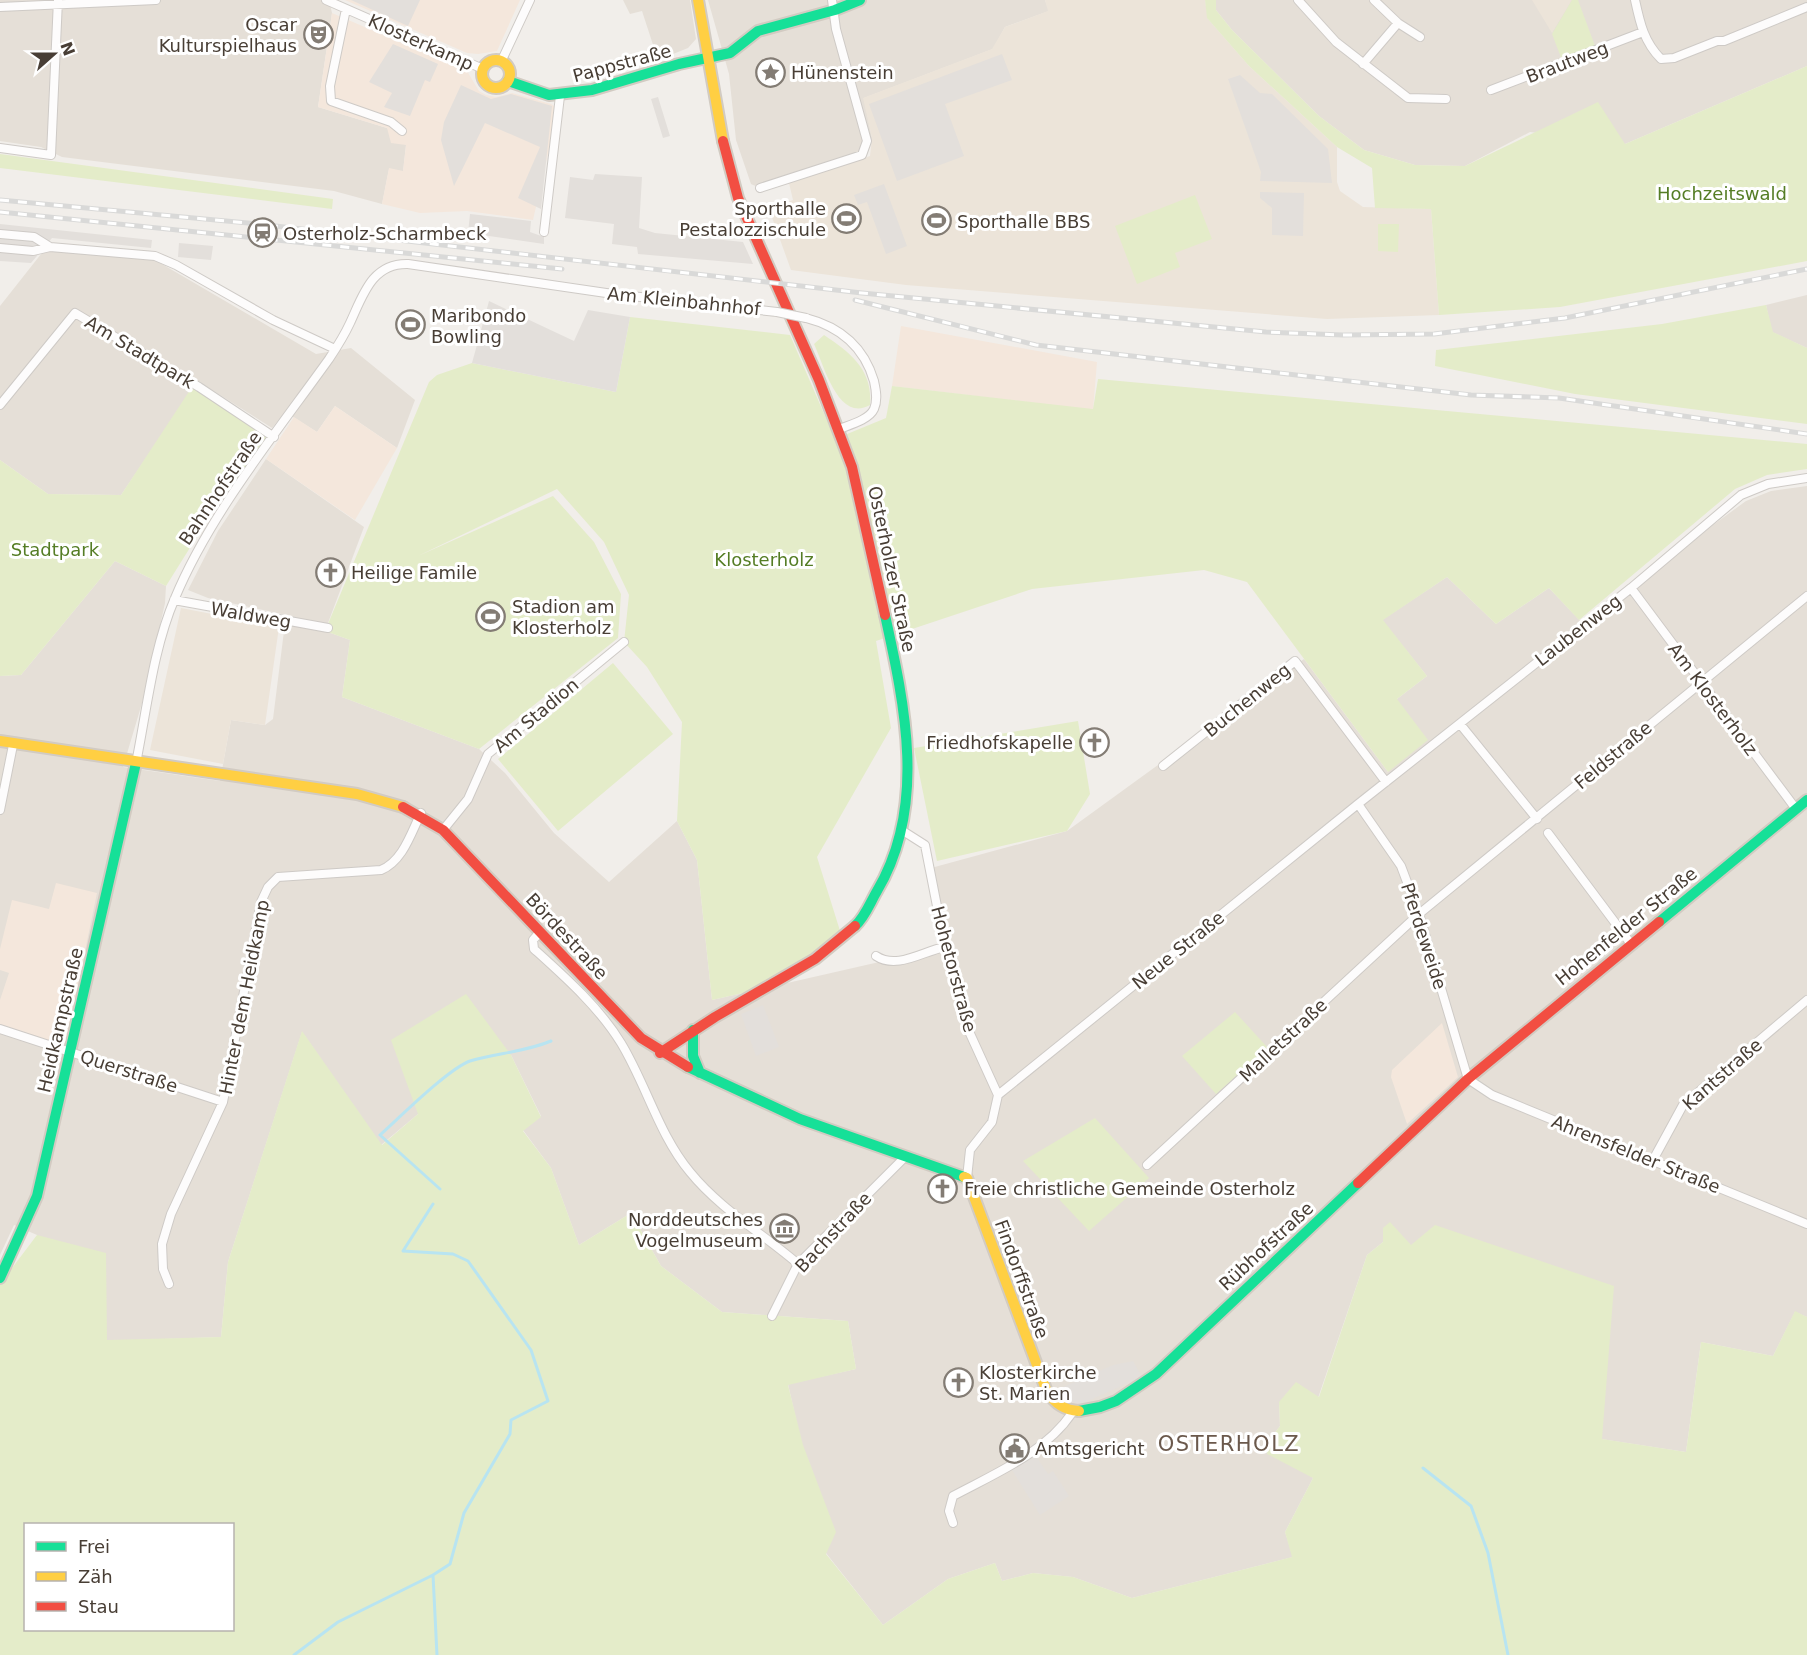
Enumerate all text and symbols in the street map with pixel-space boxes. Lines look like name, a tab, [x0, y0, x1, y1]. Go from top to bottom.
street label: Klosterkamp	[365, 9, 477, 75]
place label: Oscar Kulturspielhaus	[159, 14, 298, 56]
theatre icon: Oscar Kulturspielhaus	[302, 18, 334, 50]
north arrow	[24, 24, 84, 84]
street label: Brautweg	[1523, 37, 1611, 87]
text: N	[56, 39, 79, 58]
street label: Pappstraße	[570, 40, 674, 86]
place icon: Hünenstein	[754, 56, 786, 88]
place label: Hünenstein	[791, 62, 894, 83]
park label: Hochzeitswald	[1657, 183, 1787, 204]
place label: Sporthalle Pestalozzischule	[679, 198, 826, 240]
sports icon: Sporthalle Pestalozzischule	[831, 202, 863, 234]
sports icon: Sporthalle BBS	[920, 205, 952, 237]
place label: Sporthalle BBS	[957, 211, 1090, 232]
station icon: Osterholz-Scharmbeck	[246, 217, 278, 249]
place label: Osterholz-Scharmbeck	[283, 223, 487, 244]
street label: Am Kleinbahnhof	[606, 283, 762, 320]
place label: Maribondo Bowling	[431, 305, 526, 347]
sports icon: Maribondo Bowling	[394, 309, 426, 341]
street label: Am Stadtpark	[82, 311, 199, 393]
street label: Bahnhofstraße	[174, 427, 266, 549]
street label: Osterholzer Straße	[864, 484, 920, 654]
park label: Stadtpark	[11, 539, 100, 560]
park label: Klosterholz	[714, 549, 814, 570]
church icon: Heilige Famile	[314, 556, 346, 588]
place label: Heilige Famile	[351, 562, 477, 583]
street label: Laubenweg	[1531, 590, 1625, 670]
place label: Stadion am Klosterholz	[512, 596, 615, 638]
street label: Waldweg	[209, 598, 293, 632]
sports icon: Stadion am Klosterholz	[475, 600, 507, 632]
street label: Am Klosterholz	[1664, 639, 1762, 759]
street label: Buchenweg	[1200, 659, 1294, 741]
street label: Am Stadion	[489, 674, 583, 756]
street label: Feldstraße	[1570, 717, 1656, 793]
church icon: Friedhofskapelle	[1078, 726, 1110, 758]
place label: Friedhofskapelle	[926, 732, 1073, 753]
street label: Hohenfelder Straße	[1551, 863, 1701, 989]
street label: Pferdeweide	[1397, 880, 1451, 992]
street label: Bördestraße	[522, 889, 612, 983]
street label: Hinter dem Heidkamp	[215, 898, 273, 1096]
street label: Hohetorstraße	[927, 904, 981, 1034]
street label: Neue Straße	[1128, 907, 1228, 993]
street label: Heidkampstraße	[33, 945, 87, 1095]
street label: Malletstraße	[1235, 994, 1331, 1086]
street label: Kantstraße	[1678, 1034, 1766, 1114]
street label: Querstraße	[78, 1045, 180, 1097]
street label: Ahrensfelder Straße	[1549, 1111, 1723, 1197]
church icon: Freie christliche Gemeinde Osterholz	[927, 1172, 959, 1204]
place label: Freie christliche Gemeinde Osterholz	[964, 1178, 1295, 1199]
street label: Bachstraße	[791, 1188, 875, 1276]
street label: Rübhofstraße	[1215, 1197, 1317, 1295]
place label: Norddeutsches Vogelmuseum	[628, 1209, 763, 1251]
museum icon: Norddeutsches Vogelmuseum	[768, 1213, 800, 1245]
street label: Findorffstraße	[991, 1217, 1053, 1341]
place label: Klosterkirche St. Marien	[979, 1362, 1097, 1404]
church icon: Klosterkirche St. Marien	[942, 1366, 974, 1398]
public building icon: Amtsgericht	[998, 1432, 1030, 1464]
district label: OSTERHOLZ	[1158, 1432, 1300, 1456]
place label: Amtsgericht	[1035, 1438, 1145, 1459]
legend	[24, 1523, 234, 1631]
text: Frei	[78, 1536, 110, 1557]
text: Zäh	[78, 1566, 113, 1587]
text: Stau	[78, 1596, 119, 1617]

